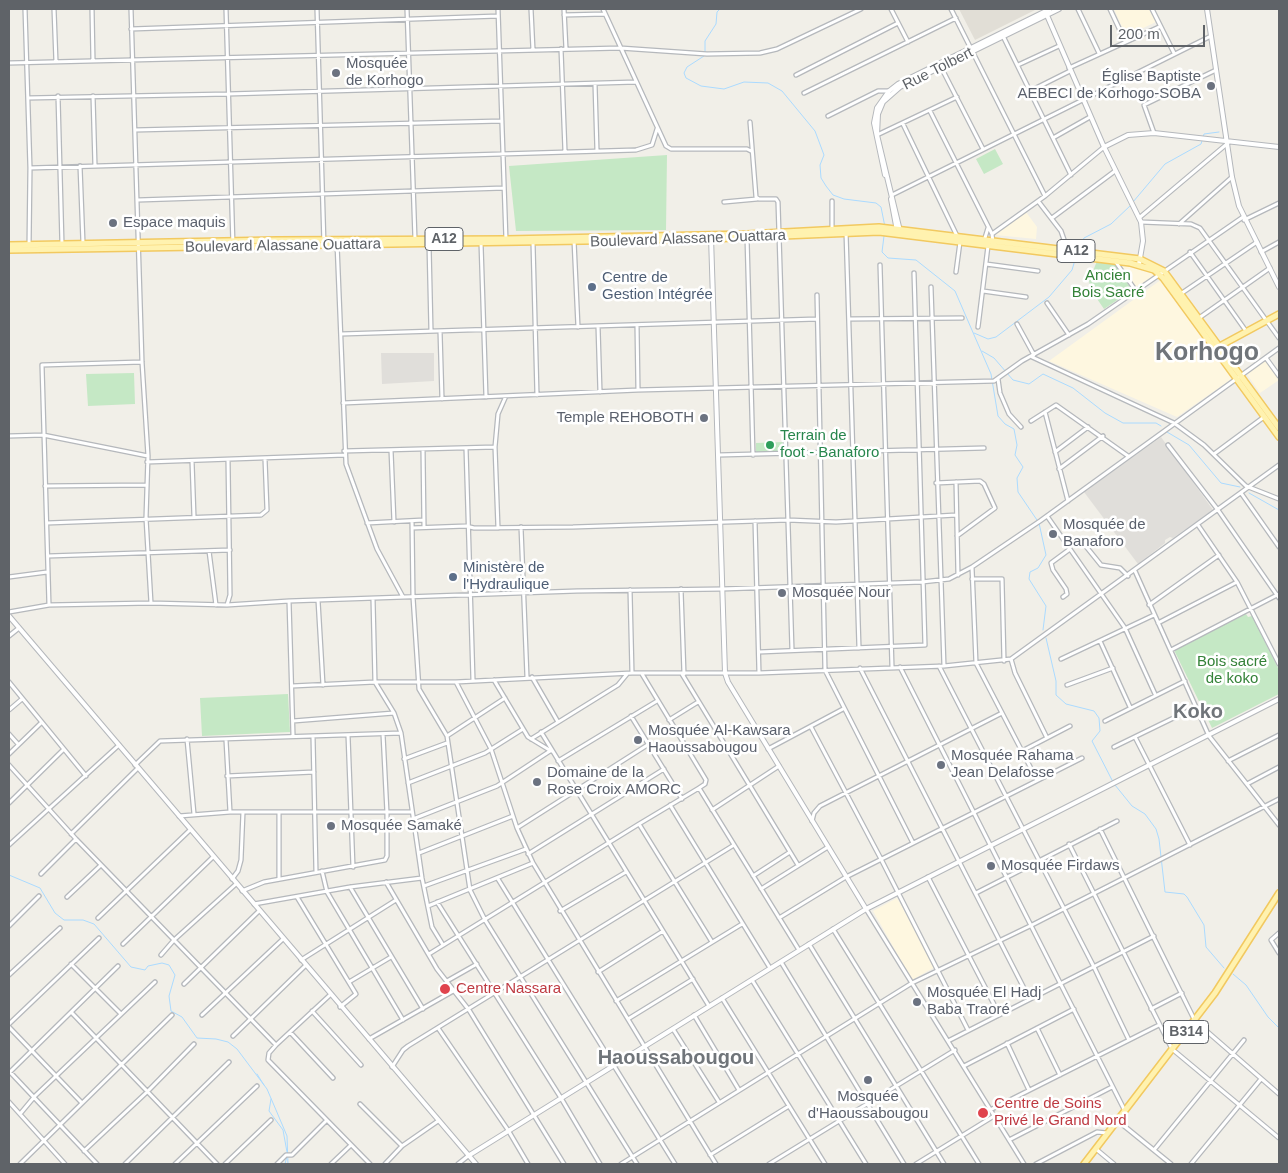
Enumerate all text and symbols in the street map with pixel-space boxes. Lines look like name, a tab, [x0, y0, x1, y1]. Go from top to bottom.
scale bar	[1113, 15, 1208, 47]
text: 200 m	[1118, 25, 1160, 42]
street label: Rue Tolbert	[900, 44, 976, 94]
place label: Mosquée de Korhogo	[346, 55, 424, 90]
marker: Mosquée de Korhogo	[330, 67, 342, 79]
place label: Église Baptiste AEBECI de Korhogo-SOBA	[1018, 68, 1201, 103]
marker: Église Baptiste AEBECI de Korhogo-SOBA	[1205, 80, 1217, 92]
place label: Espace maquis	[123, 214, 226, 232]
marker: Espace maquis	[107, 217, 119, 229]
street label: Boulevard Alassane Ouattara	[590, 227, 786, 251]
road number: A12	[425, 228, 463, 250]
street label: Boulevard Alassane Ouattara	[185, 235, 381, 257]
road number: A12	[1057, 240, 1095, 262]
park label: Ancien Bois Sacré	[1072, 267, 1144, 302]
place label: Centre de Gestion Intégrée	[602, 269, 713, 304]
marker: Centre de Gestion Intégrée	[586, 281, 598, 293]
district label: Korhogo	[1155, 338, 1259, 368]
place label: Temple REHOBOTH	[556, 409, 694, 427]
marker: Temple REHOBOTH	[698, 412, 710, 424]
place label: Terrain de foot - Banaforo	[780, 427, 879, 462]
marker: Terrain de foot - Banaforo	[764, 439, 776, 451]
place label: Mosquée de Banaforo	[1063, 516, 1146, 551]
marker: Mosquée de Banaforo	[1047, 528, 1059, 540]
place label: Ministère de l'Hydraulique	[463, 559, 549, 594]
marker: Ministère de l'Hydraulique	[447, 571, 459, 583]
place label: Mosquée Nour	[792, 584, 890, 602]
marker: Mosquée Nour	[776, 587, 788, 599]
park label: Bois sacré de koko	[1197, 653, 1267, 688]
district label: Koko	[1173, 700, 1223, 724]
place label: Mosquée Al-Kawsara Haoussabougou	[648, 722, 791, 757]
marker: Mosquée Al-Kawsara Haoussabougou	[632, 734, 644, 746]
place label: Mosquée Rahama Jean Delafosse	[951, 747, 1074, 782]
marker: Mosquée Rahama Jean Delafosse	[935, 759, 947, 771]
place label: Domaine de la Rose Croix AMORC	[547, 764, 681, 799]
marker: Domaine de la Rose Croix AMORC	[531, 776, 543, 788]
place label: Mosquée Samaké	[341, 817, 462, 835]
marker: Mosquée Samaké	[325, 820, 337, 832]
place label: Mosquée Firdaws	[1001, 857, 1119, 875]
marker: Mosquée Firdaws	[985, 860, 997, 872]
place label: Centre Nassara	[456, 980, 561, 998]
marker: Centre Nassara	[438, 982, 452, 996]
place label: Mosquée El Hadj Baba Traoré	[927, 984, 1041, 1019]
marker: Mosquée El Hadj Baba Traoré	[911, 996, 923, 1008]
road number: B314	[1164, 1020, 1208, 1044]
district label: Haoussabougou	[598, 1046, 754, 1070]
marker: Mosquée d'Haoussabougou	[862, 1074, 874, 1086]
place label: Mosquée d'Haoussabougou	[808, 1088, 928, 1123]
place label: Centre de Soins Privé le Grand Nord	[994, 1095, 1127, 1130]
marker: Centre de Soins Privé le Grand Nord	[976, 1106, 990, 1120]

